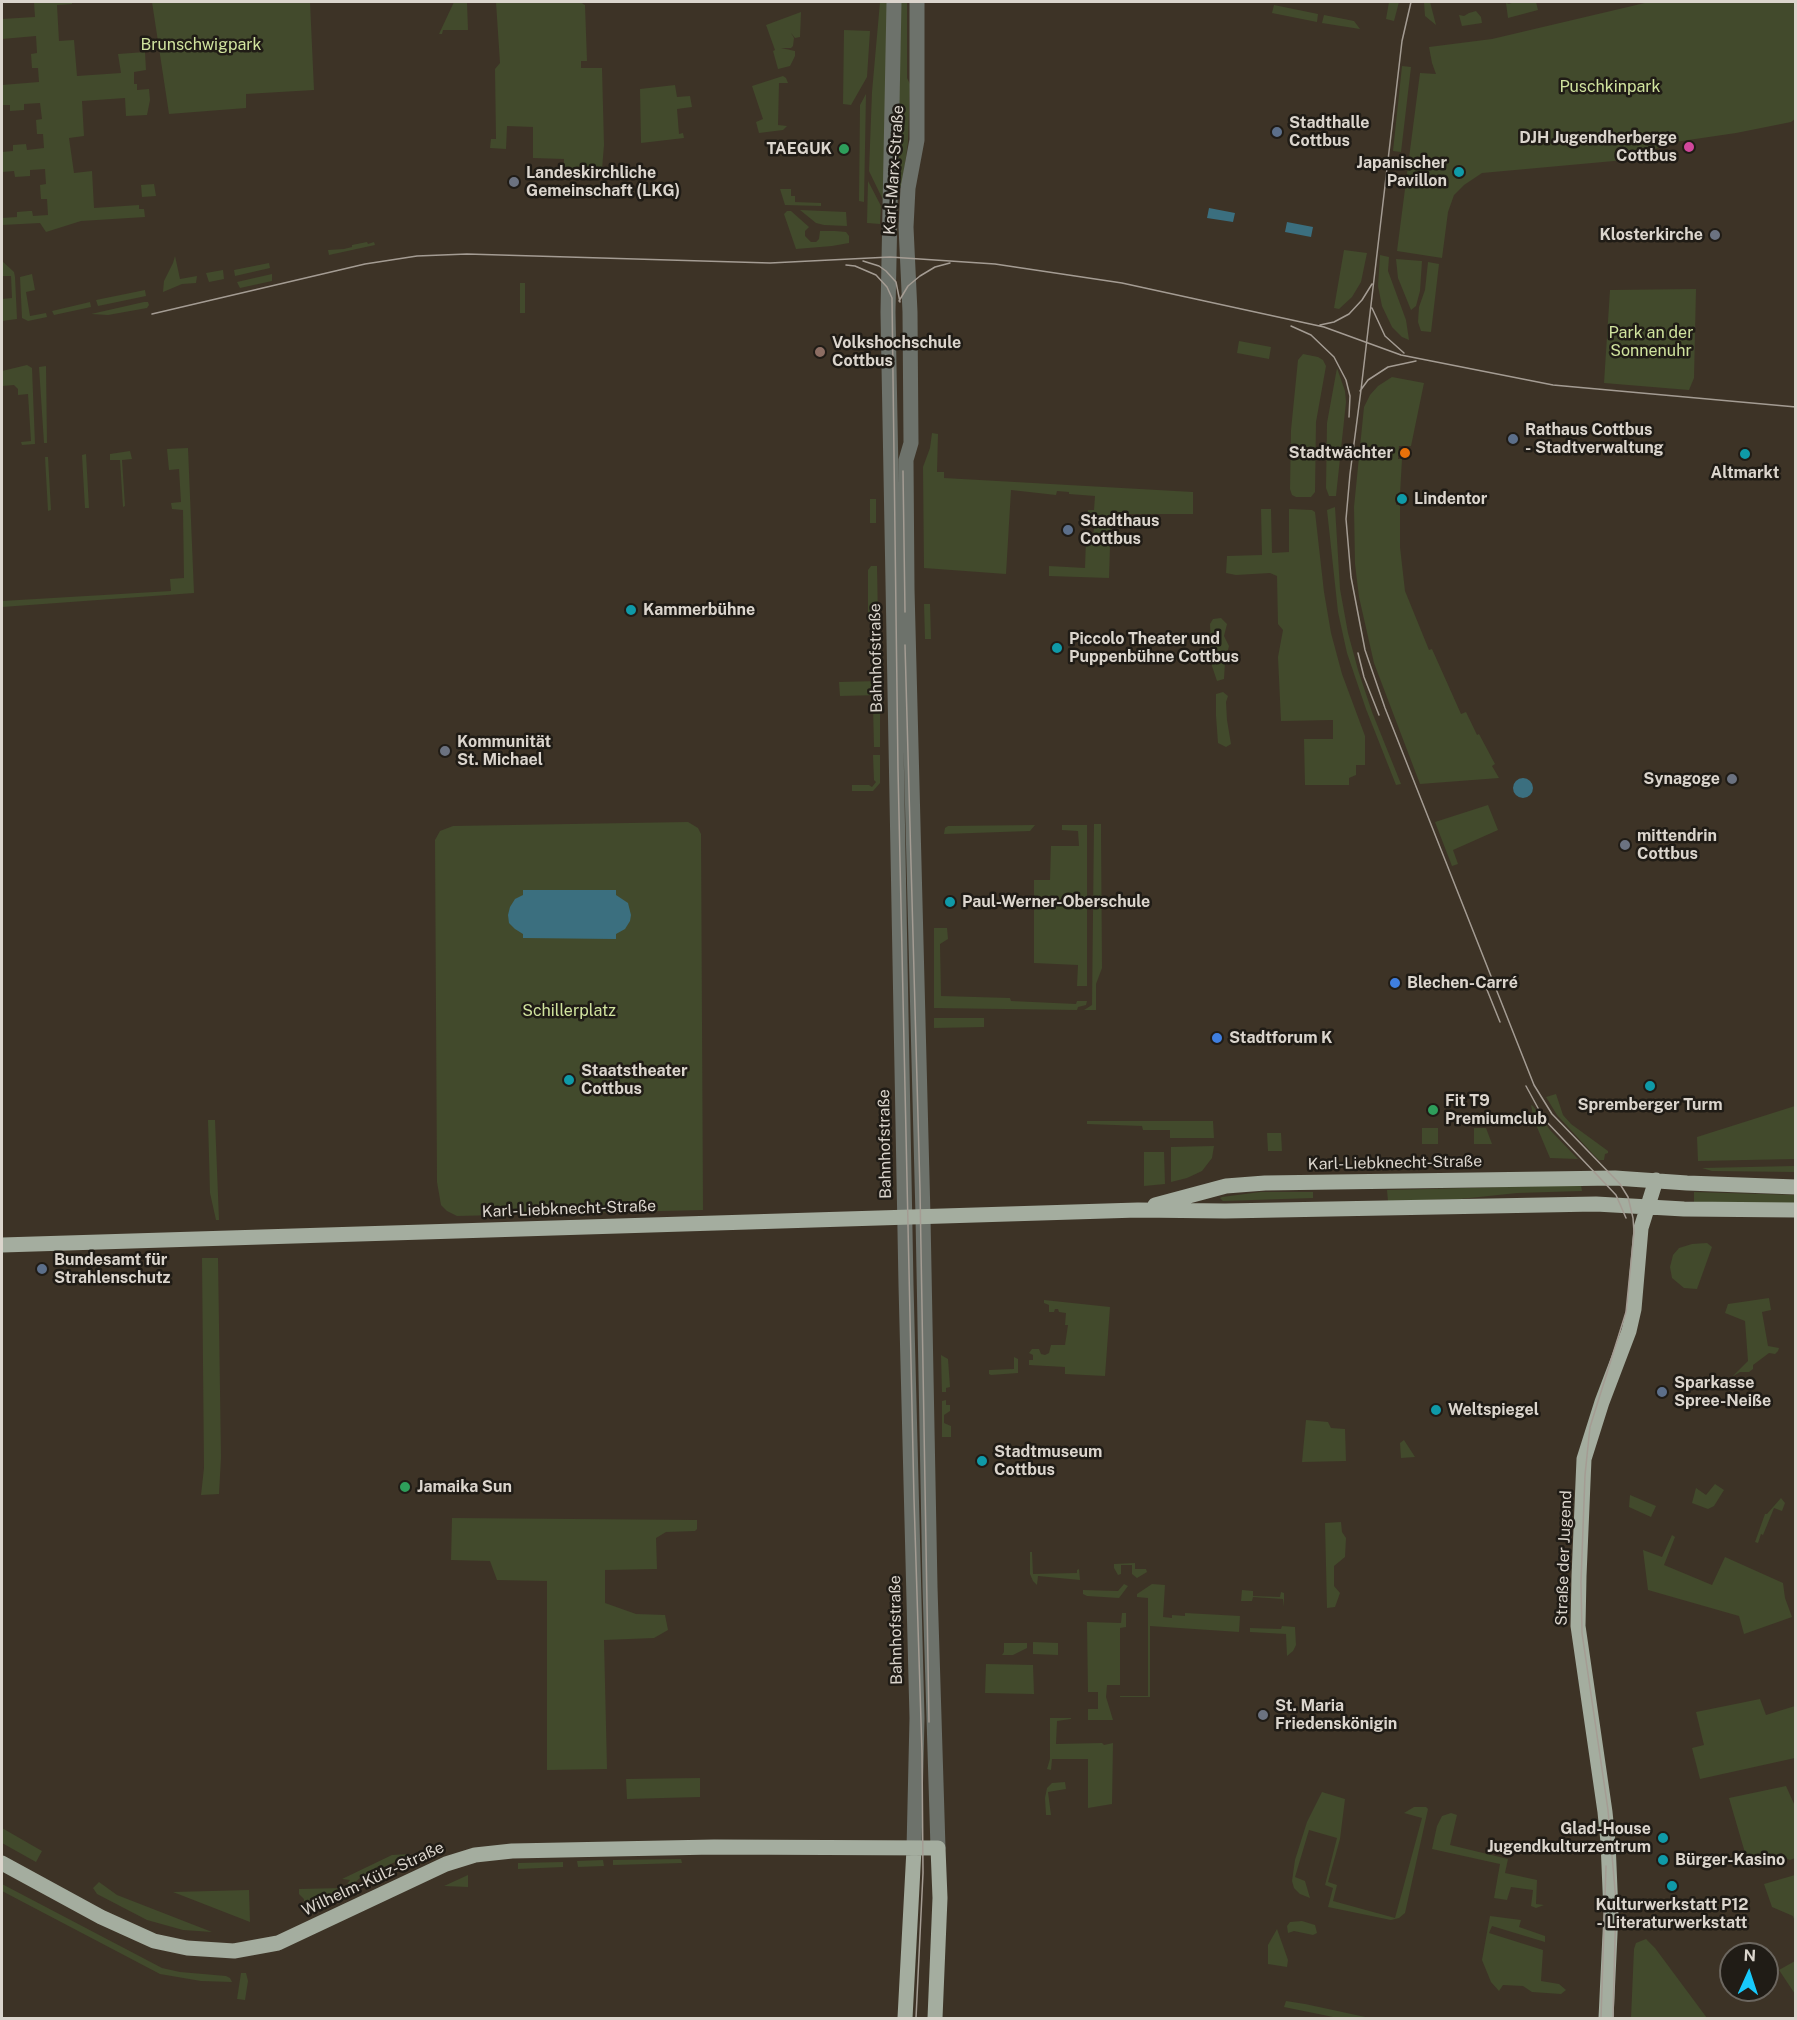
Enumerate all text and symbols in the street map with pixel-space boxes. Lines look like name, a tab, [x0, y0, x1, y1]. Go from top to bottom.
park label: Brunschwigpark	[140, 35, 262, 55]
park label: Puschkinpark	[1559, 77, 1661, 97]
street label: Karl-Marx-Straße	[880, 105, 908, 235]
place label: Stadthalle Cottbus	[1289, 113, 1369, 151]
marker: Stadthalle Cottbus	[1270, 125, 1284, 139]
place label: DJH Jugendherberge Cottbus	[1519, 128, 1677, 166]
place label: TAEGUK	[767, 139, 832, 159]
marker: DJH Jugendherberge Cottbus	[1682, 140, 1696, 154]
marker: TAEGUK	[837, 142, 851, 156]
place label: Japanischer Pavillon	[1357, 153, 1447, 191]
place label: Landeskirchliche Gemeinschaft (LKG)	[526, 163, 680, 201]
marker: Japanischer Pavillon	[1452, 165, 1466, 179]
marker: Landeskirchliche Gemeinschaft (LKG)	[507, 175, 521, 189]
place label: Klosterkirche	[1599, 225, 1703, 245]
marker: Klosterkirche	[1708, 228, 1722, 242]
park label: Park an der Sonnenuhr	[1609, 323, 1693, 361]
place label: Volkshochschule Cottbus	[832, 333, 961, 371]
marker: Volkshochschule Cottbus	[813, 345, 827, 359]
place label: Rathaus Cottbus - Stadtverwaltung	[1525, 420, 1664, 458]
marker: Rathaus Cottbus - Stadtverwaltung	[1506, 432, 1520, 446]
place label: Stadtwächter	[1289, 443, 1393, 463]
marker: Stadtwächter	[1398, 446, 1412, 460]
marker: Altmarkt	[1738, 447, 1752, 461]
place label: Altmarkt	[1711, 463, 1779, 483]
place label: Lindentor	[1414, 489, 1487, 509]
marker: Lindentor	[1395, 492, 1409, 506]
place label: Stadthaus Cottbus	[1080, 511, 1159, 549]
marker: Stadthaus Cottbus	[1061, 523, 1075, 537]
place label: Kammerbühne	[643, 600, 755, 620]
marker: Kammerbühne	[624, 603, 638, 617]
street label: Bahnhofstraße	[865, 603, 887, 713]
place label: Piccolo Theater und Puppenbühne Cottbus	[1069, 629, 1239, 667]
marker: Piccolo Theater und Puppenbühne Cottbus	[1050, 641, 1064, 655]
place label: Kommunität St. Michael	[457, 732, 551, 770]
marker: Kommunität St. Michael	[438, 744, 452, 758]
place label: Synagoge	[1643, 769, 1720, 789]
marker: Synagoge	[1725, 772, 1739, 786]
place label: mittendrin Cottbus	[1637, 826, 1717, 864]
marker: mittendrin Cottbus	[1618, 838, 1632, 852]
place label: Paul-Werner-Oberschule	[962, 892, 1150, 912]
marker: Paul-Werner-Oberschule	[943, 895, 957, 909]
place label: Blechen-Carré	[1407, 973, 1518, 993]
marker: Blechen-Carré	[1388, 976, 1402, 990]
park label: Schillerplatz	[522, 1001, 616, 1021]
place label: Stadtforum K	[1229, 1028, 1333, 1048]
marker: Stadtforum K	[1210, 1031, 1224, 1045]
place label: Staatstheater Cottbus	[581, 1061, 688, 1099]
marker: Staatstheater Cottbus	[562, 1073, 576, 1087]
marker: Spremberger Turm	[1643, 1079, 1657, 1093]
street label: Bahnhofstraße	[874, 1089, 896, 1199]
place label: Fit T9 Premiumclub	[1445, 1091, 1547, 1129]
place label: Spremberger Turm	[1578, 1095, 1722, 1115]
marker: Fit T9 Premiumclub	[1426, 1103, 1440, 1117]
street label: Karl-Liebknecht-Straße	[1308, 1152, 1482, 1174]
street label: Karl-Liebknecht-Straße	[481, 1196, 657, 1222]
place label: Bundesamt für Strahlenschutz	[54, 1250, 171, 1288]
marker: Bundesamt für Strahlenschutz	[35, 1262, 49, 1276]
place label: Sparkasse Spree-Neiße	[1674, 1373, 1771, 1411]
marker: Sparkasse Spree-Neiße	[1655, 1385, 1669, 1399]
place label: Weltspiegel	[1448, 1400, 1539, 1420]
marker: Weltspiegel	[1429, 1403, 1443, 1417]
place label: Stadtmuseum Cottbus	[994, 1442, 1102, 1480]
marker: Stadtmuseum Cottbus	[975, 1454, 989, 1468]
place label: Jamaika Sun	[417, 1477, 512, 1497]
marker: Jamaika Sun	[398, 1480, 412, 1494]
street label: Straße der Jugend	[1552, 1490, 1576, 1626]
street label: Bahnhofstraße	[885, 1575, 907, 1685]
place label: St. Maria Friedenskönigin	[1275, 1696, 1397, 1734]
marker: St. Maria Friedenskönigin	[1256, 1708, 1270, 1722]
place label: Glad-House Jugendkulturzentrum	[1487, 1819, 1651, 1857]
marker: Glad-House Jugendkulturzentrum	[1656, 1831, 1670, 1845]
street label: Wilhelm-Külz-Straße	[299, 1838, 447, 1920]
place label: Bürger-Kasino	[1675, 1850, 1785, 1870]
marker: Bürger-Kasino	[1656, 1853, 1670, 1867]
marker: Kulturwerkstatt P12 - Literaturwerkstatt	[1665, 1879, 1679, 1893]
place label: Kulturwerkstatt P12 - Literaturwerkstatt	[1596, 1895, 1748, 1933]
north arrow	[1719, 1942, 1779, 2002]
text: N	[1743, 1946, 1757, 1965]

